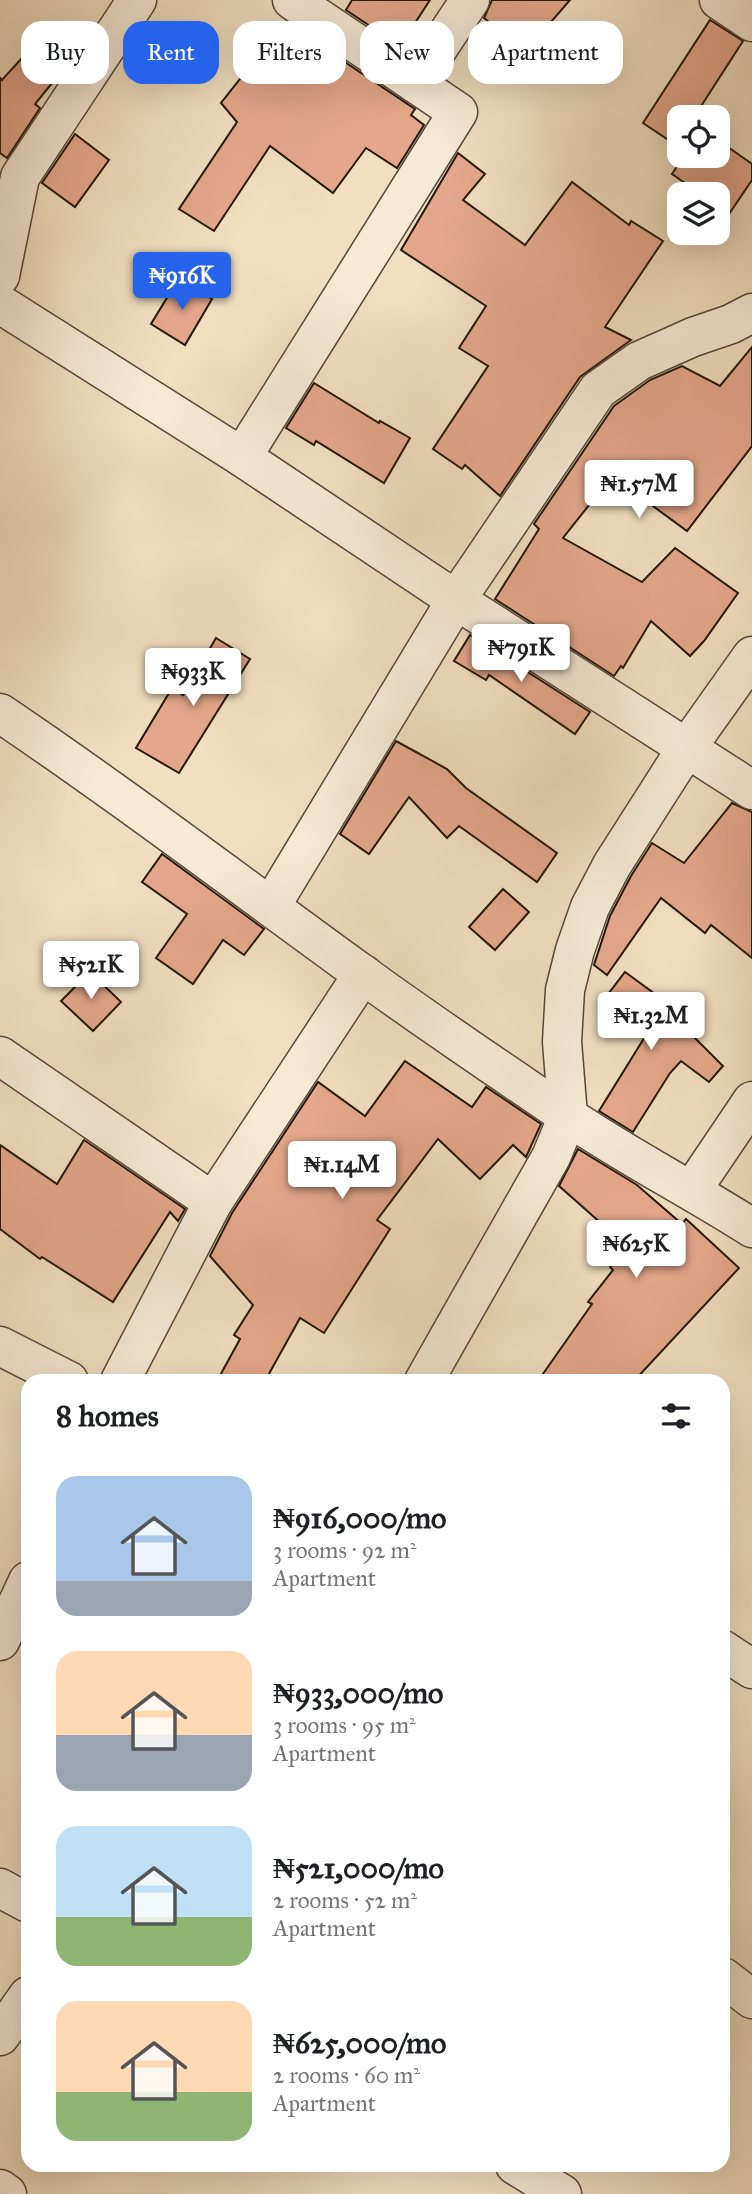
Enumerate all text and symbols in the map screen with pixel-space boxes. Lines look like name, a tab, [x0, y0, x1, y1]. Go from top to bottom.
chip: Buy	[21, 21, 109, 84]
chip: Rent	[123, 21, 219, 84]
chip: Filters	[233, 21, 346, 84]
chip: New	[360, 21, 454, 84]
chip: Apartment	[468, 21, 623, 84]
map controls	[667, 105, 730, 245]
button: locate	[667, 105, 730, 168]
button: layers	[667, 182, 730, 245]
pin: ₦916K	[133, 252, 231, 312]
text: ₦916K	[149, 261, 215, 289]
pin: ₦1.57M	[582, 461, 696, 520]
text: ₦1.57M	[601, 469, 677, 497]
pin: ₦791K	[472, 624, 570, 684]
text: ₦791K	[488, 633, 554, 661]
pin: ₦933K	[144, 648, 242, 708]
text: ₦933K	[161, 657, 225, 685]
pin: ₦521K	[42, 942, 140, 1001]
text: ₦521K	[59, 950, 123, 978]
pin: ₦1.32M	[594, 992, 708, 1052]
text: ₦1.32M	[614, 1001, 688, 1029]
pin: ₦1.14M	[285, 1142, 399, 1201]
text: ₦1.14M	[304, 1150, 380, 1178]
pin: ₦625K	[587, 1220, 685, 1280]
text: ₦625K	[603, 1229, 669, 1257]
icon: filters	[657, 1397, 695, 1435]
text: 8 homes	[56, 1398, 159, 1434]
text: ₦916,000/mo	[273, 1500, 446, 1536]
icon: home	[112, 1504, 196, 1588]
text: 3 rooms · 92 m²	[273, 1536, 416, 1564]
text: Apartment	[273, 1564, 376, 1592]
text: ₦933,000/mo	[273, 1675, 443, 1711]
icon: home	[112, 1679, 196, 1763]
text: 3 rooms · 95 m²	[273, 1711, 416, 1739]
text: Apartment	[273, 1739, 376, 1767]
text: ₦521,000/mo	[273, 1850, 444, 1886]
icon: home	[112, 1854, 196, 1938]
text: 2 rooms · 52 m²	[273, 1886, 417, 1914]
text: Apartment	[273, 1914, 376, 1942]
text: ₦625,000/mo	[273, 2025, 446, 2061]
icon: home	[112, 2029, 196, 2113]
text: 2 rooms · 60 m²	[273, 2061, 420, 2089]
text: Apartment	[273, 2089, 376, 2117]

